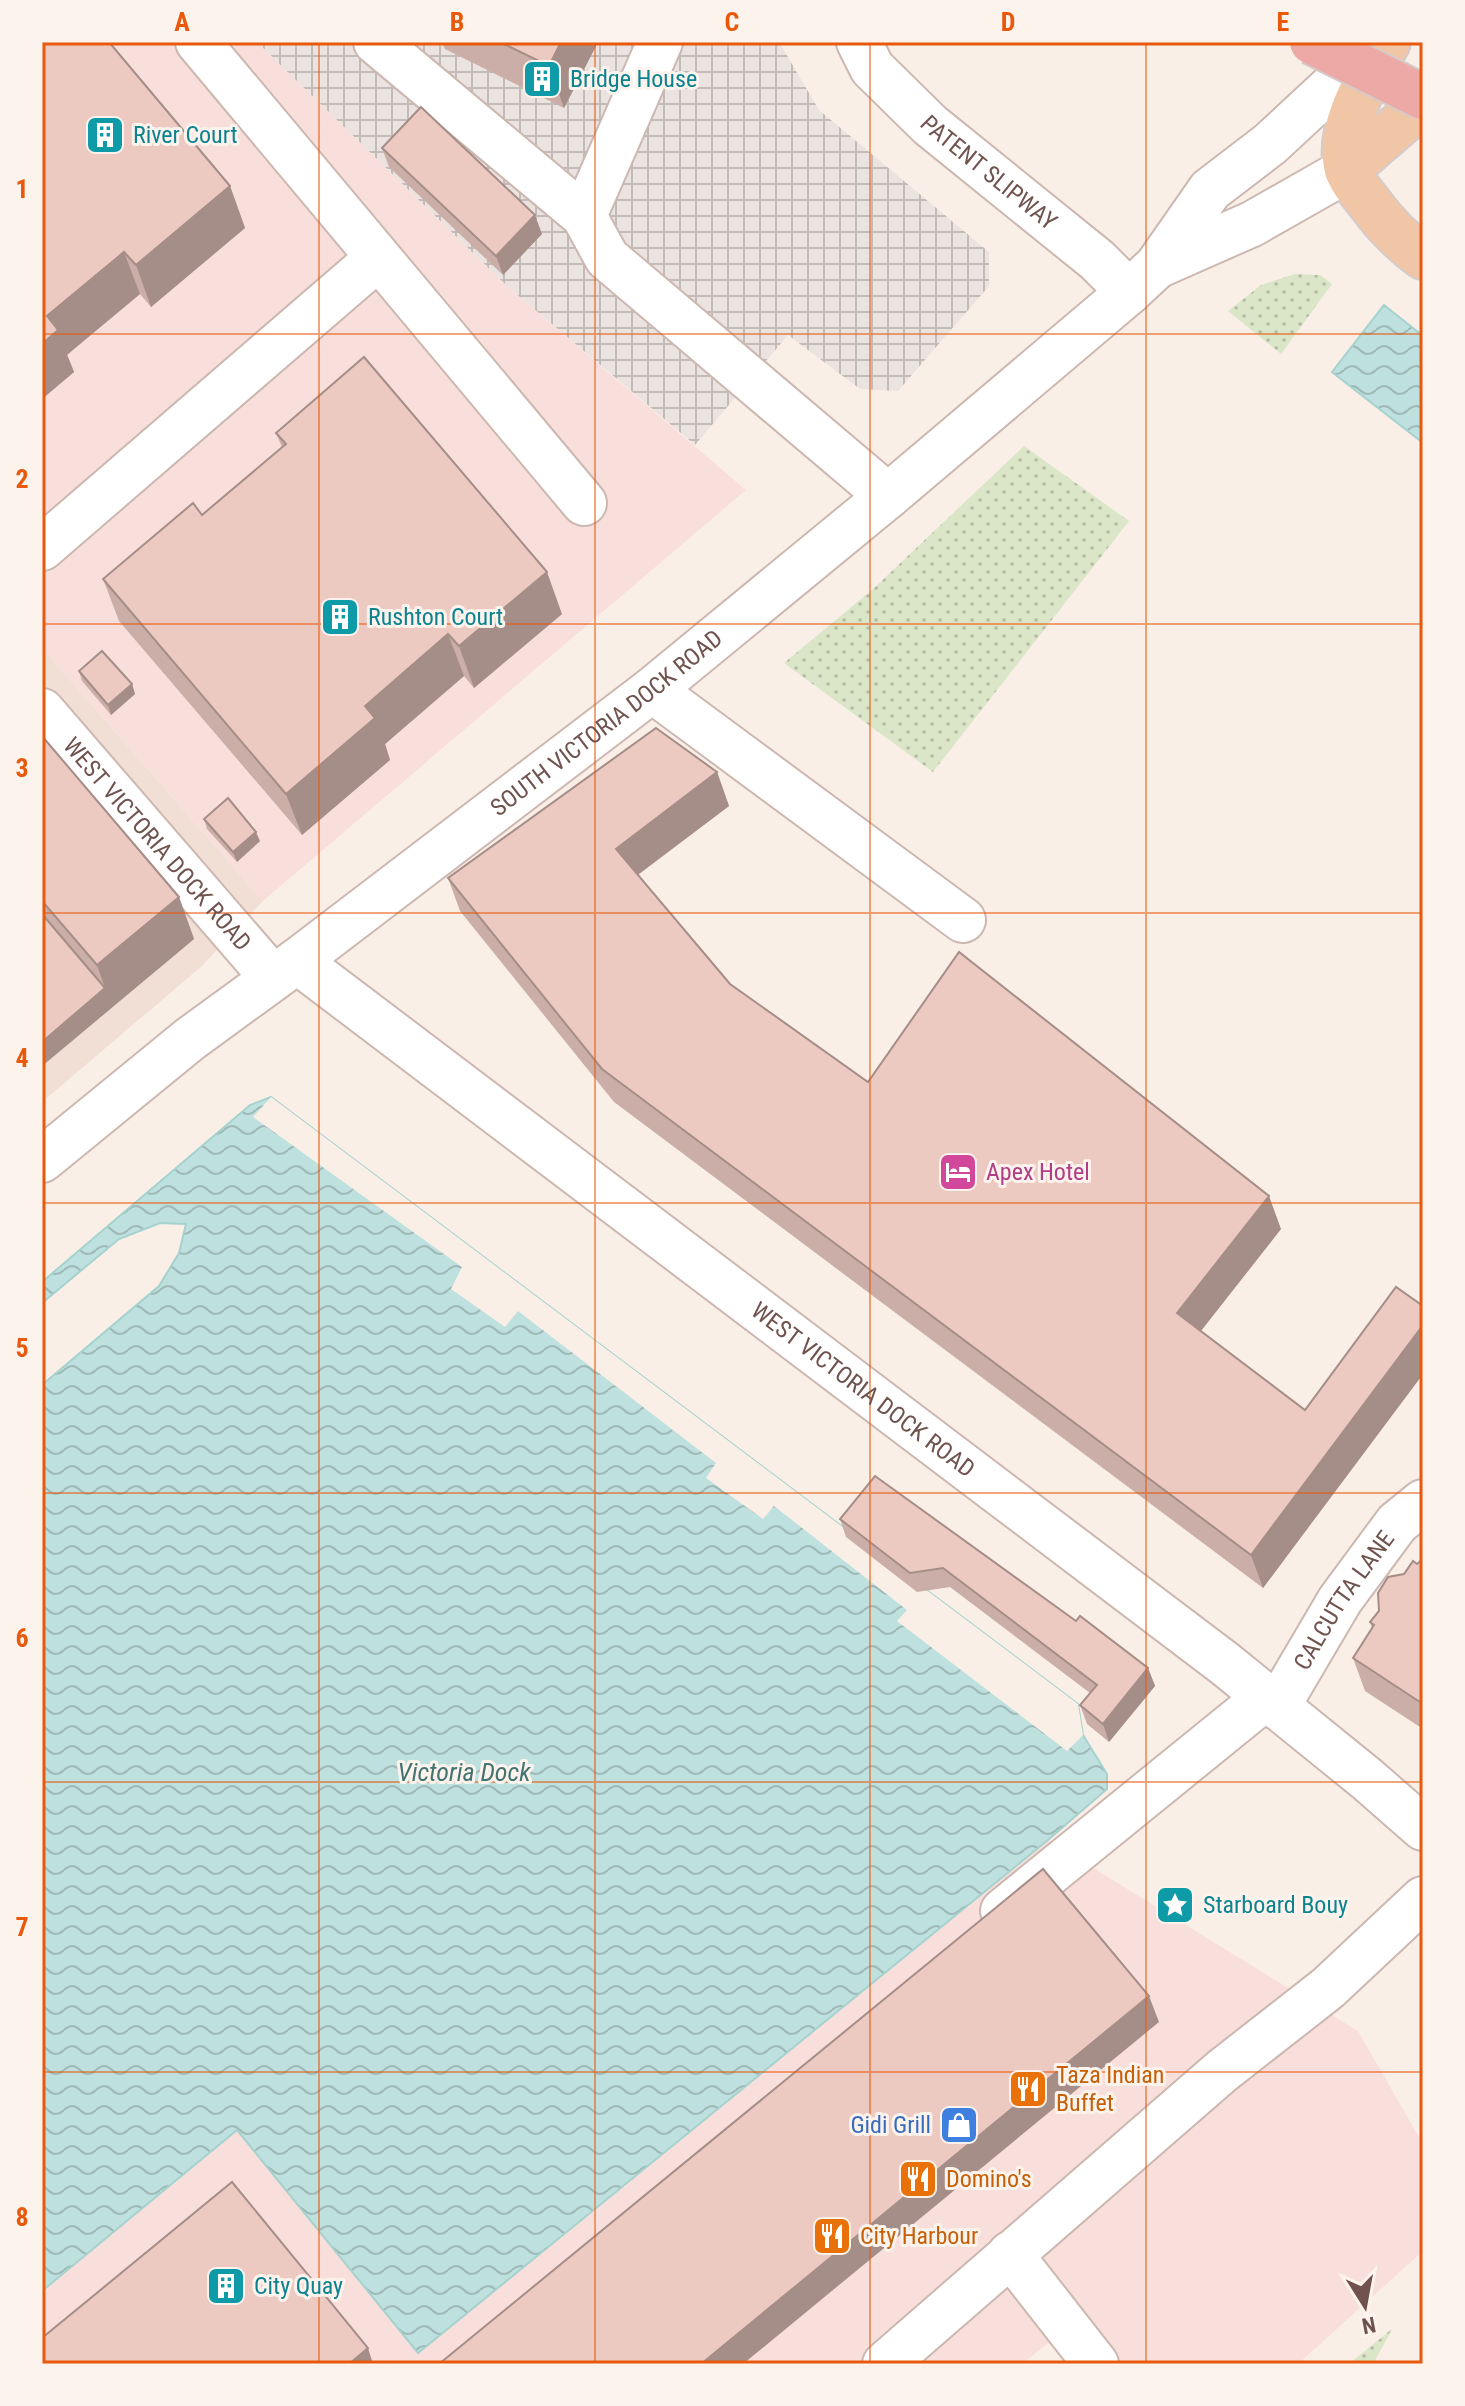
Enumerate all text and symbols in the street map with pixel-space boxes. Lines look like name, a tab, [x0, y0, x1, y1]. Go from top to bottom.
text: A	[174, 7, 190, 37]
text: B	[450, 7, 464, 37]
text: C	[725, 7, 740, 37]
text: D	[1001, 7, 1015, 37]
text: E	[1277, 7, 1290, 37]
building icon: Bridge House	[521, 58, 563, 100]
place label: Bridge House	[570, 65, 697, 93]
street label: PATENT SLIPWAY	[915, 110, 1063, 236]
building icon: River Court	[84, 114, 126, 156]
place label: River Court	[133, 121, 238, 149]
text: 1	[15, 174, 29, 204]
text: 2	[15, 464, 29, 494]
building icon: Rushton Court	[319, 596, 361, 638]
place label: Rushton Court	[368, 603, 503, 631]
street label: SOUTH VICTORIA DOCK ROAD	[485, 624, 728, 822]
street label: WEST VICTORIA DOCK ROAD	[57, 732, 257, 956]
text: 3	[15, 753, 29, 783]
text: 4	[15, 1043, 29, 1073]
hotel icon: Apex Hotel	[937, 1151, 979, 1193]
place label: Apex Hotel	[986, 1158, 1090, 1186]
street label: WEST VICTORIA DOCK ROAD	[746, 1296, 980, 1483]
text: 5	[15, 1333, 29, 1363]
street label: CALCUTTA LANE	[1288, 1525, 1400, 1675]
text: 6	[15, 1623, 29, 1653]
water label: Victoria Dock	[398, 1757, 531, 1787]
place icon: Starboard Bouy	[1154, 1884, 1196, 1926]
place label: Starboard Bouy	[1203, 1891, 1348, 1919]
text: 7	[15, 1912, 29, 1942]
place label: Taza Indian Buffet	[1056, 2061, 1164, 2117]
restaurant icon: Taza Indian Buffet	[1007, 2068, 1049, 2110]
shop icon: Gidi Grill	[938, 2104, 980, 2146]
place label: Gidi Grill	[850, 2111, 931, 2139]
restaurant icon: Domino's	[897, 2158, 939, 2200]
place label: Domino's	[946, 2165, 1032, 2193]
text: 8	[15, 2202, 29, 2232]
restaurant icon: City Harbour	[811, 2215, 853, 2257]
place label: City Harbour	[860, 2222, 978, 2250]
building icon: City Quay	[205, 2265, 247, 2307]
north arrow	[1325, 2266, 1405, 2346]
place label: City Quay	[254, 2272, 343, 2300]
text: N	[1360, 2312, 1378, 2339]

